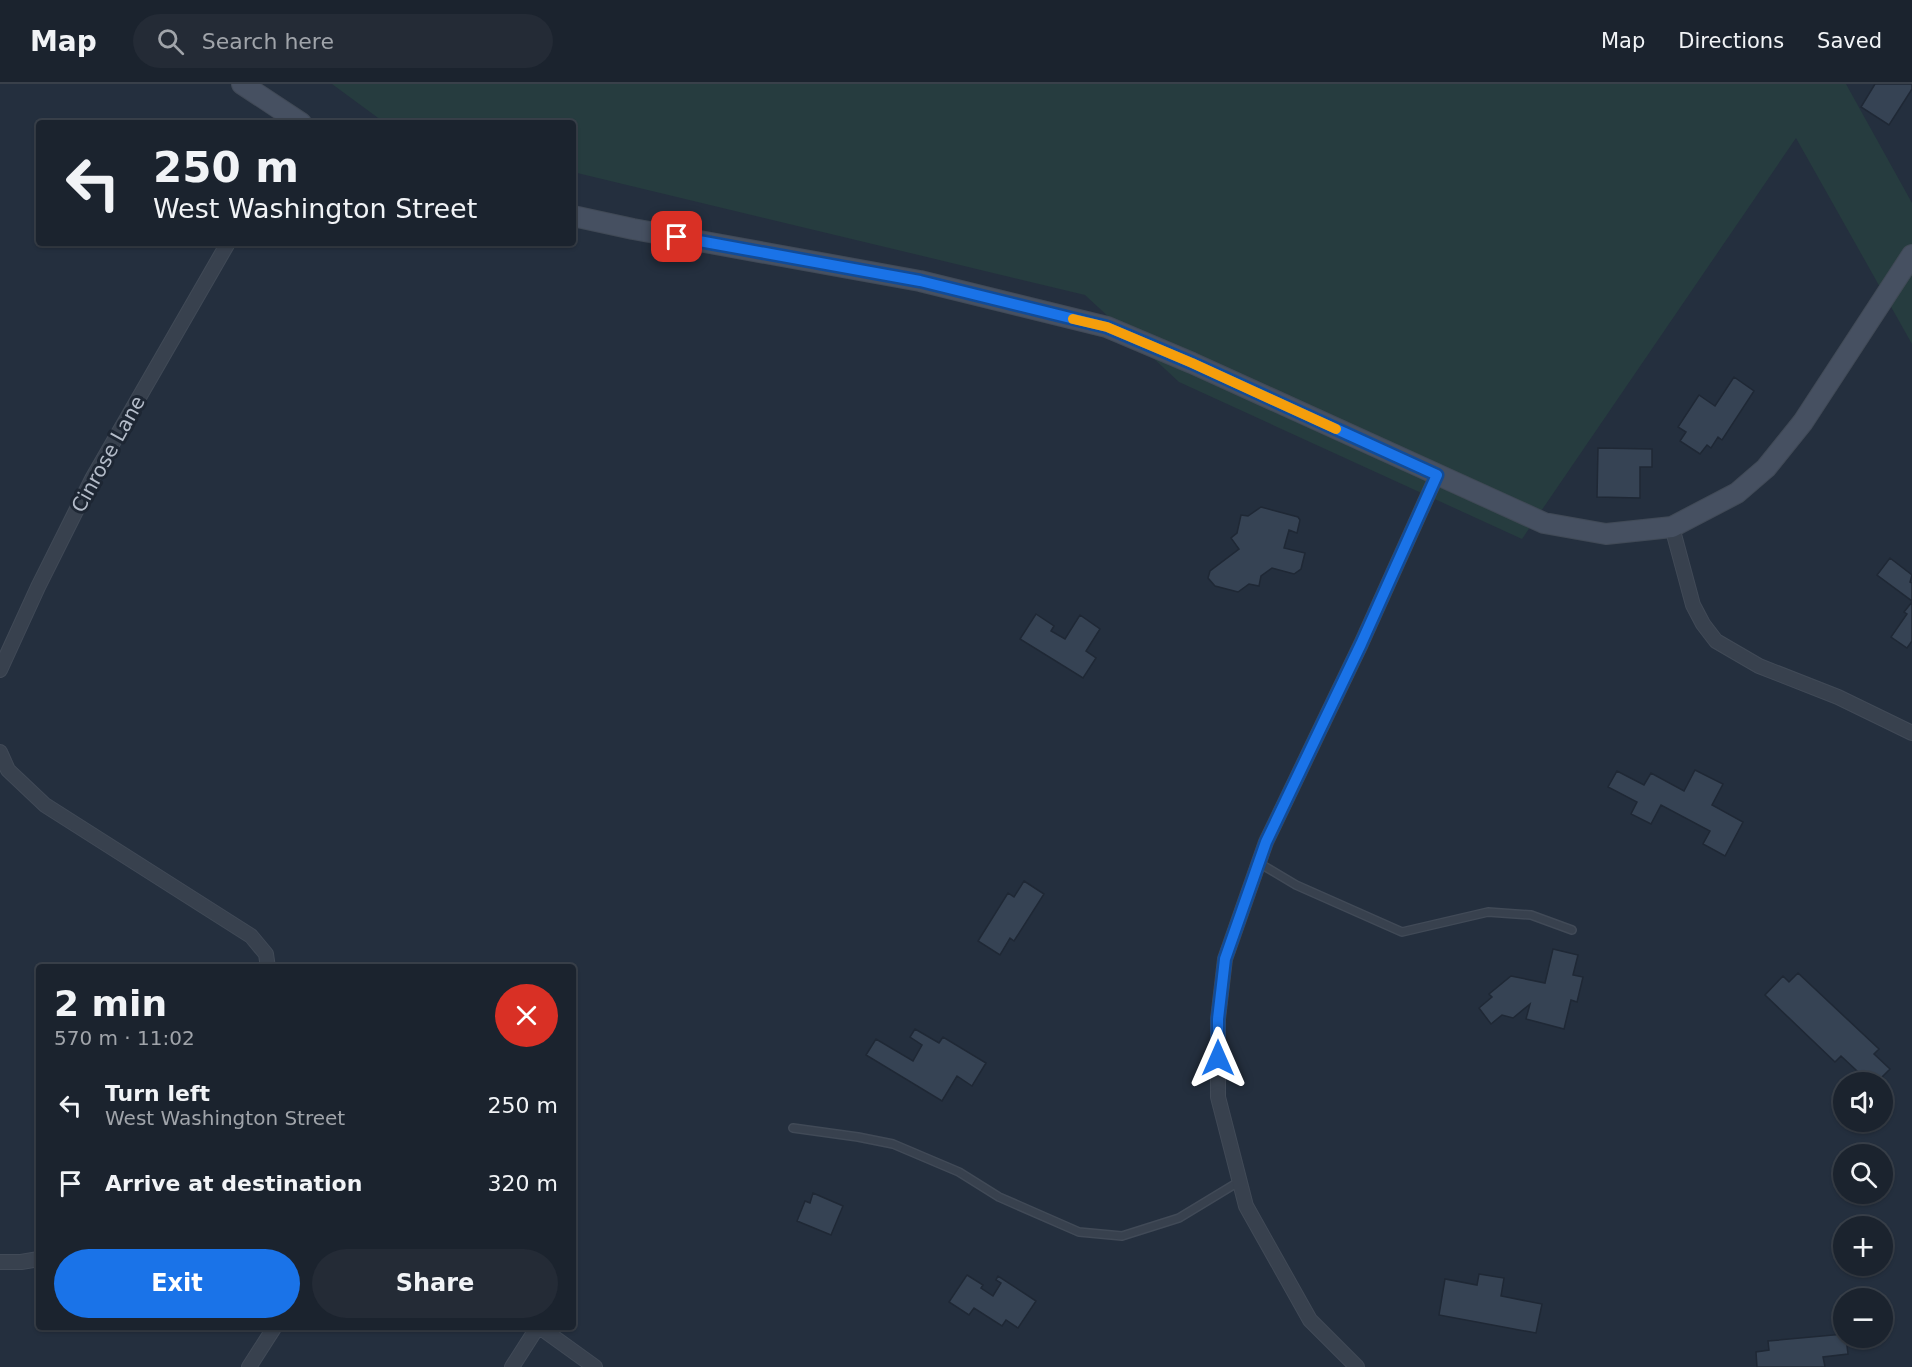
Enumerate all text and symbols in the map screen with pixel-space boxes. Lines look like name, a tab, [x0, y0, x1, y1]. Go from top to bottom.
search box	[133, 14, 553, 68]
text: Map	[30, 25, 97, 58]
icon: search	[154, 25, 187, 58]
text: Search here	[202, 29, 334, 54]
text: Map	[1601, 29, 1645, 53]
text: Directions	[1678, 29, 1784, 53]
text: Saved	[1817, 29, 1882, 53]
text: 250 m	[153, 143, 299, 192]
icon: left	[54, 144, 132, 222]
text: West Washington Street	[153, 193, 477, 224]
pin	[651, 211, 702, 262]
icon: arrive	[660, 220, 693, 253]
street label: Cinrose Lane	[66, 391, 150, 517]
text: 2 min	[54, 983, 167, 1024]
button: close	[495, 984, 558, 1047]
text: 570 m · 11:02	[54, 1026, 195, 1050]
position arrow	[1186, 1026, 1250, 1090]
map controls	[1833, 1072, 1893, 1348]
button: sound	[1833, 1072, 1893, 1132]
text: Turn left	[105, 1081, 210, 1106]
icon: left	[54, 1089, 87, 1122]
text: 250 m	[488, 1093, 558, 1118]
text: West Washington Street	[105, 1106, 345, 1130]
button: search	[1833, 1144, 1893, 1204]
icon: arrive	[54, 1167, 87, 1200]
text: Arrive at destination	[105, 1171, 362, 1196]
text: 320 m	[488, 1171, 558, 1196]
button: +	[1833, 1216, 1893, 1276]
button: Exit	[54, 1249, 300, 1318]
button: Share	[312, 1249, 558, 1318]
button: −	[1833, 1288, 1893, 1348]

